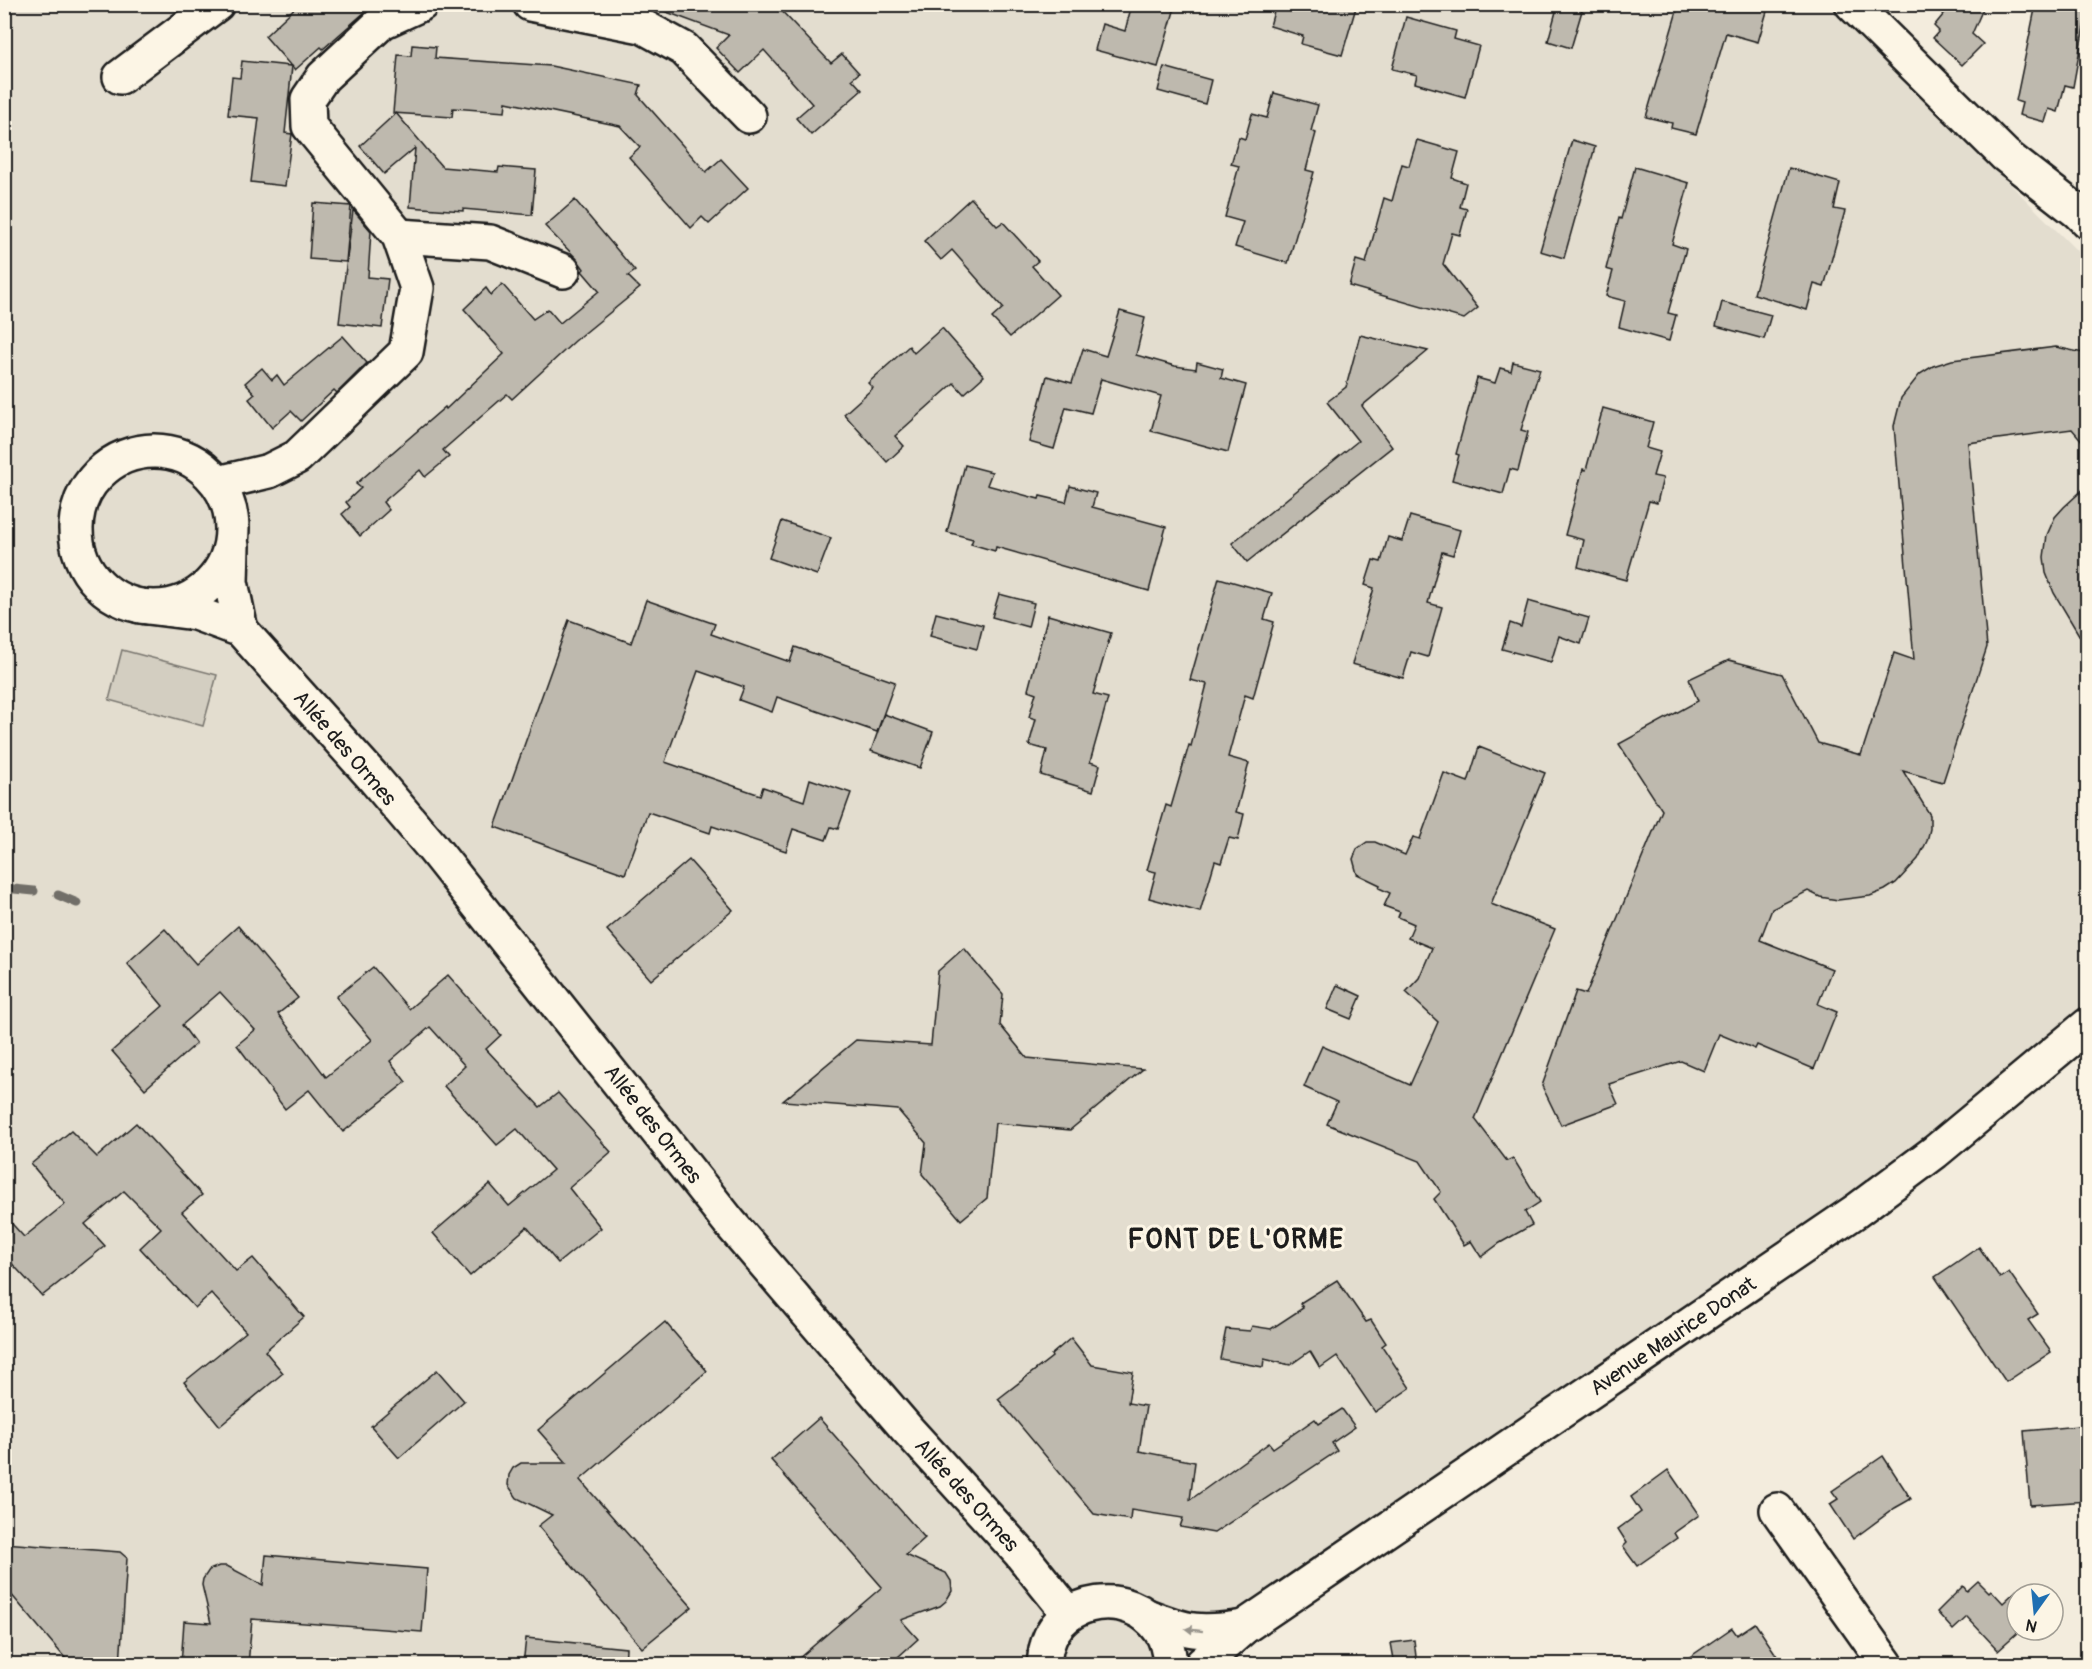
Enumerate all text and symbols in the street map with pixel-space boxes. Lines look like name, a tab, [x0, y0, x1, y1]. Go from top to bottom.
street label: Allée des Ormes	[287, 685, 402, 812]
street label: Allée des Ormes	[598, 1059, 708, 1190]
district label: FONT DE L'ORME	[1127, 1223, 1345, 1256]
street label: Avenue Maurice Donat	[1585, 1270, 1762, 1402]
street label: Allée des Ormes	[909, 1433, 1025, 1558]
north arrow	[2005, 1582, 2065, 1642]
text: N	[2023, 1614, 2039, 1637]
one-way arrow	[1185, 1626, 1204, 1635]

